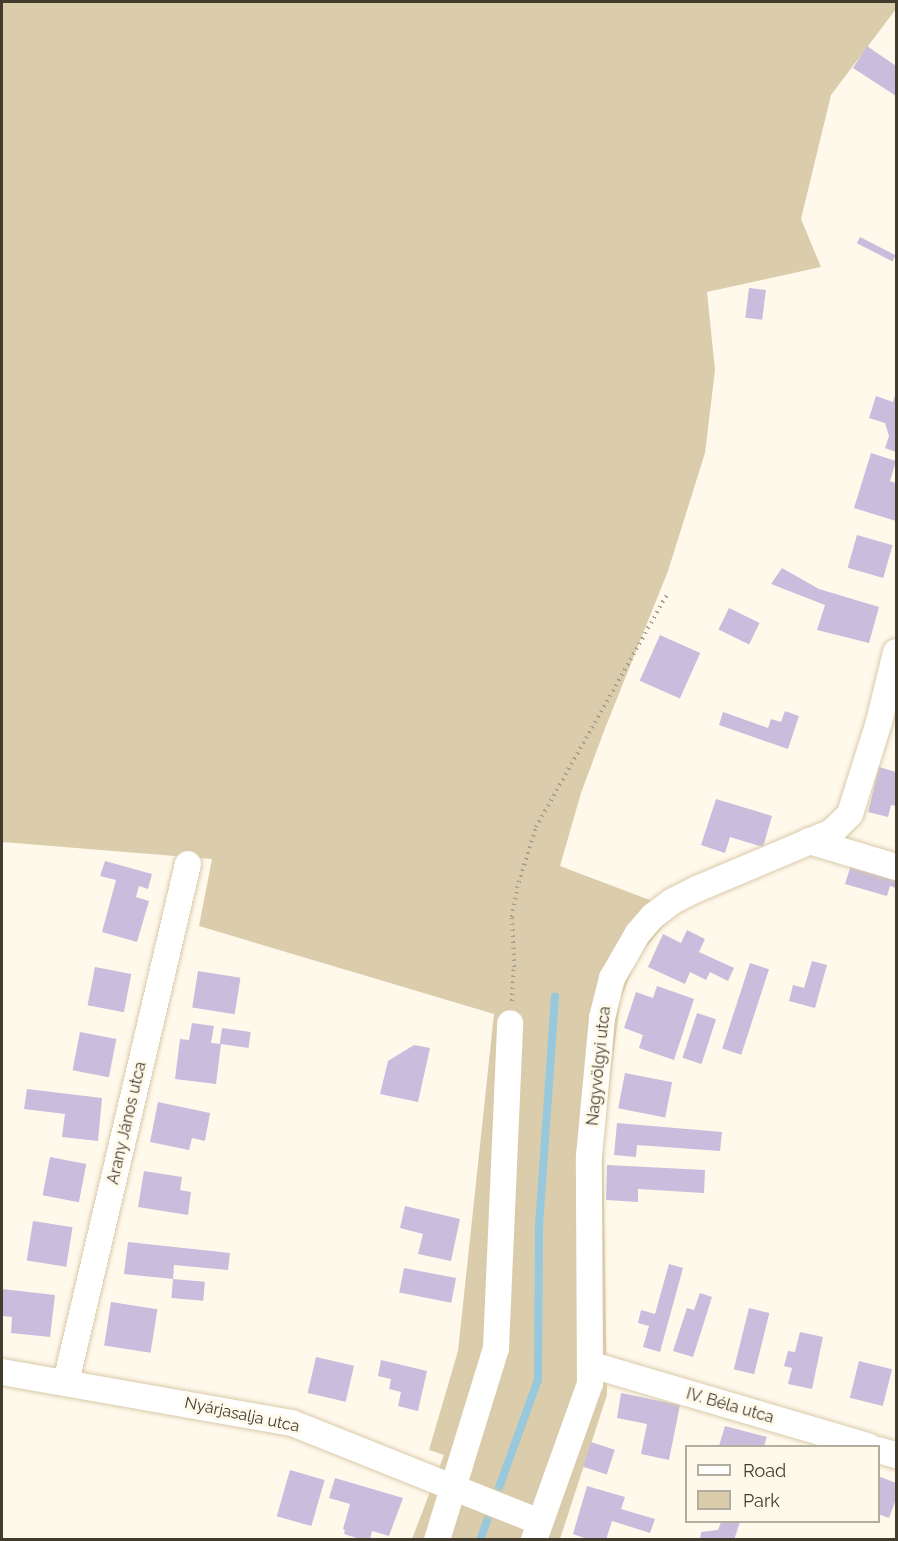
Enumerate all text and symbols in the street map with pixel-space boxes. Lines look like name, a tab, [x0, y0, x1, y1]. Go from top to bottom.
street label: Nagyvölgyi utca	[583, 1005, 615, 1127]
street label: Arany János utca	[103, 1059, 151, 1187]
street label: IV. Béla utca	[684, 1384, 776, 1428]
street label: Nyárjasalja utca	[183, 1393, 301, 1437]
legend	[685, 1445, 880, 1523]
text: Road	[743, 1460, 786, 1481]
text: Park	[743, 1490, 780, 1511]

